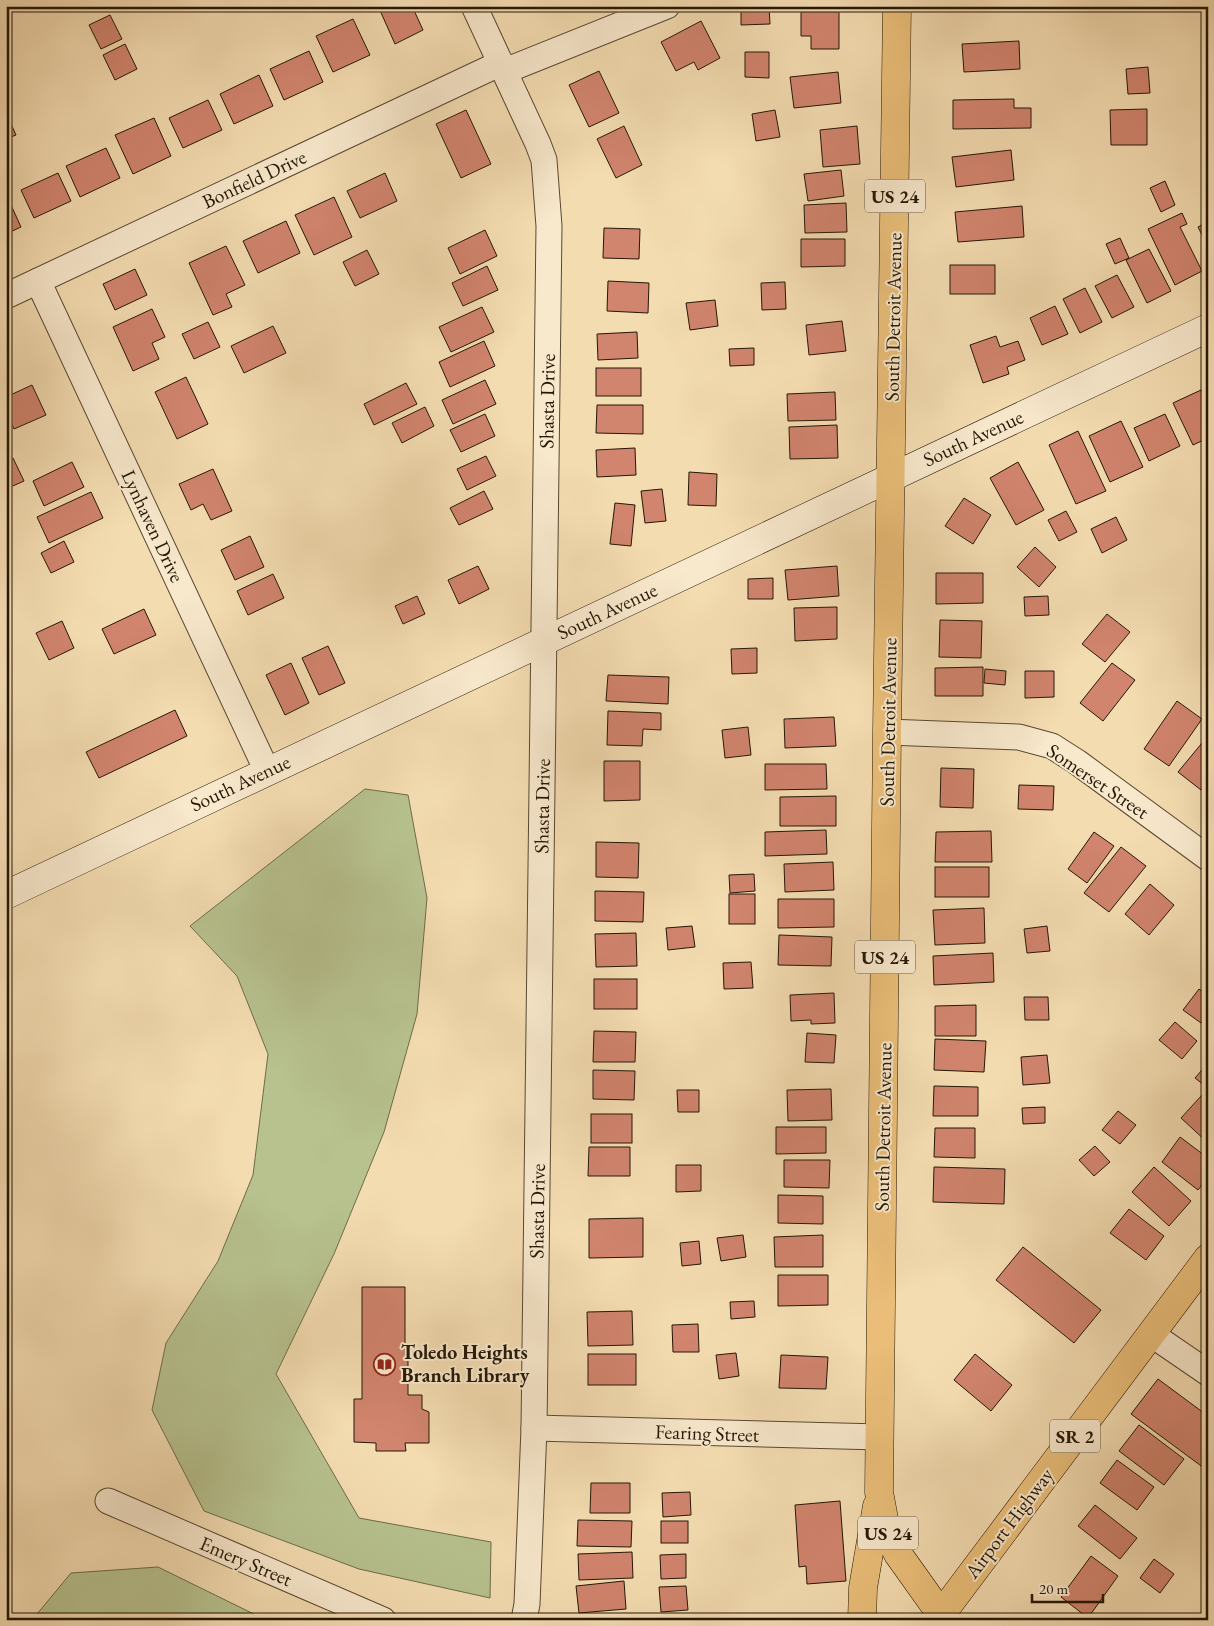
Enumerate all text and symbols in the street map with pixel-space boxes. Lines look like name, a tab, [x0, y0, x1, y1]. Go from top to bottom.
street label: Bonfield Drive	[198, 143, 310, 214]
road number: US 24	[865, 180, 925, 212]
street label: South Detroit Avenue	[879, 232, 907, 402]
street label: Shasta Drive	[533, 353, 561, 449]
street label: South Avenue	[919, 403, 1027, 473]
street label: Lynhaven Drive	[116, 466, 190, 587]
street label: South Avenue	[553, 576, 661, 646]
street label: South Detroit Avenue	[874, 637, 902, 807]
street label: Somerset Street	[1042, 737, 1155, 825]
street label: South Avenue	[186, 748, 294, 818]
street label: Shasta Drive	[528, 758, 556, 854]
road number: US 24	[855, 940, 915, 974]
street label: South Detroit Avenue	[869, 1042, 897, 1212]
street label: Shasta Drive	[523, 1163, 551, 1259]
place label: Toledo Heights Branch Library	[401, 1339, 530, 1388]
library icon: Toledo Heights Branch Library	[373, 1352, 397, 1376]
street label: Fearing Street	[654, 1418, 760, 1448]
road number: SR 2	[1050, 1420, 1100, 1452]
street label: Airport Highway	[958, 1462, 1059, 1584]
road number: US 24	[858, 1516, 918, 1550]
street label: Emery Street	[196, 1530, 297, 1592]
scale bar	[1032, 1571, 1103, 1603]
text: 20 m	[1039, 1579, 1068, 1598]

